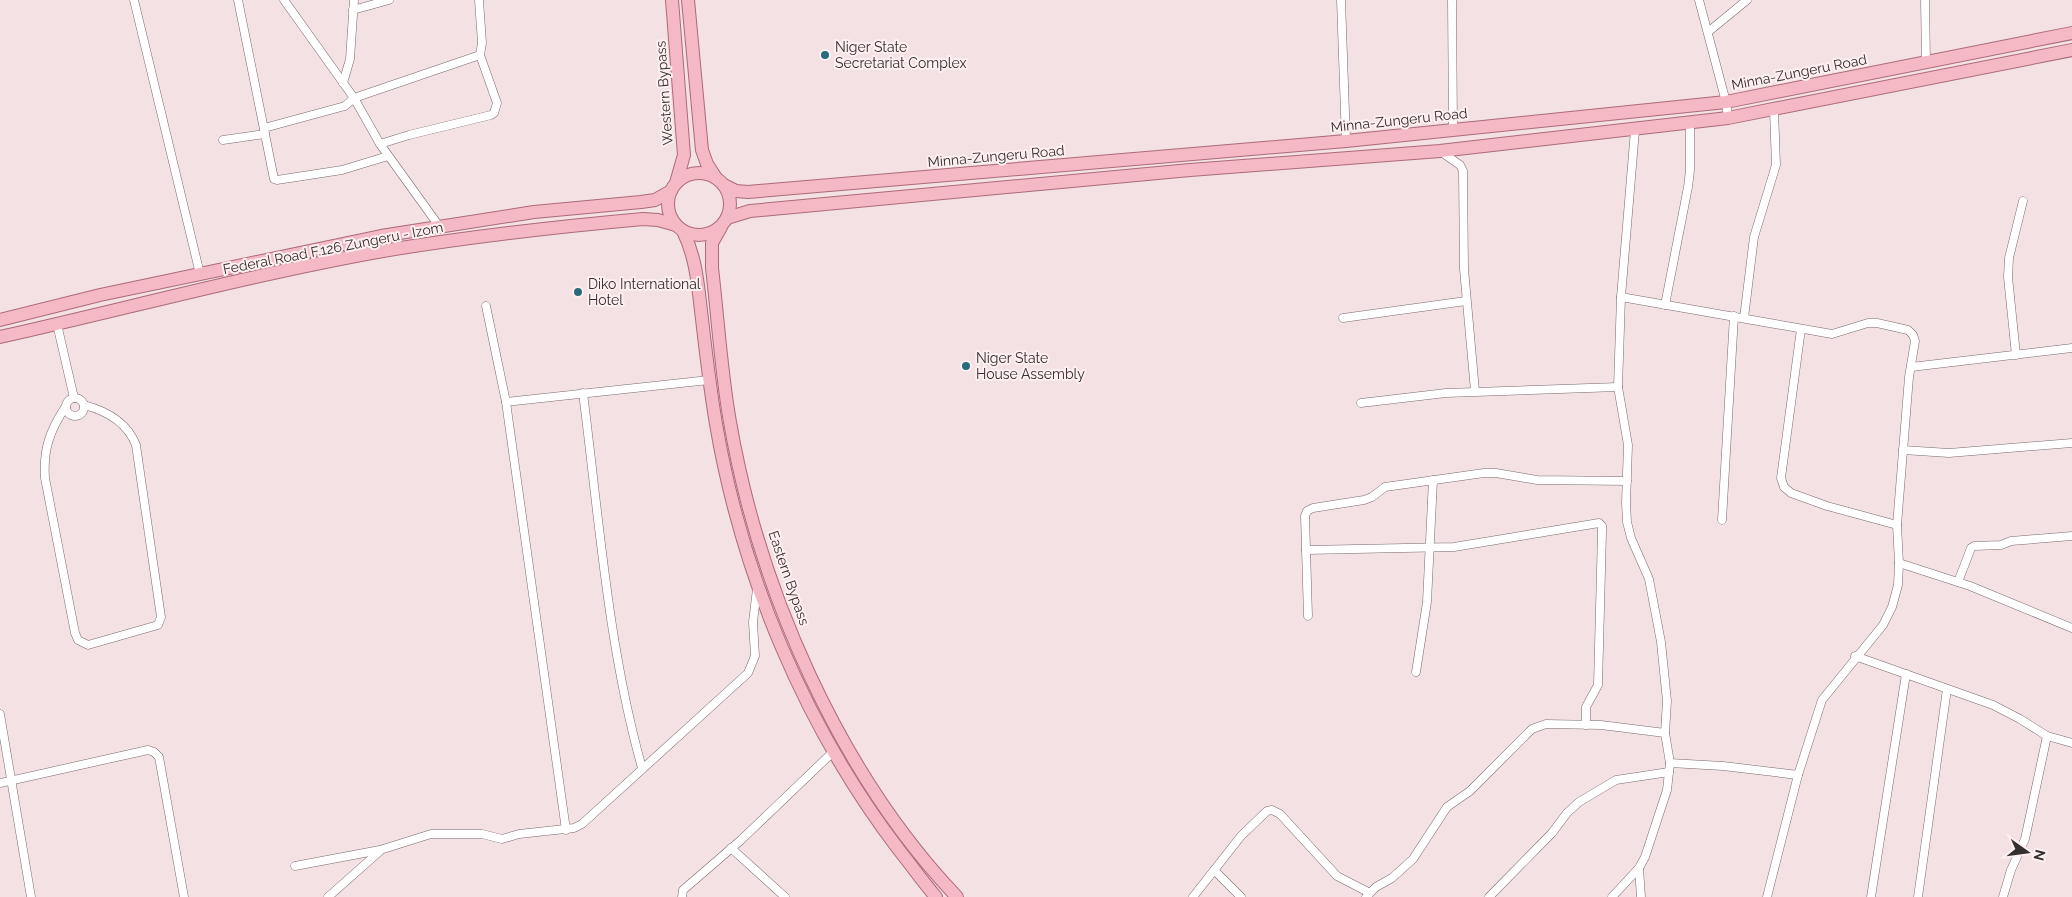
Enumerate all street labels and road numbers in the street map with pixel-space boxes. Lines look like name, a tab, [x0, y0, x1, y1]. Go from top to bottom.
street label: Western Bypass	[652, 40, 676, 146]
street label: Minna-Zungeru Road	[1730, 51, 1868, 93]
street label: Minna-Zungeru Road	[1330, 105, 1468, 135]
street label: Minna-Zungeru Road	[927, 142, 1065, 170]
street label: Federal Road F.126 Zungeru - Izom	[221, 219, 445, 277]
street label: Eastern Bypass	[765, 529, 813, 628]

